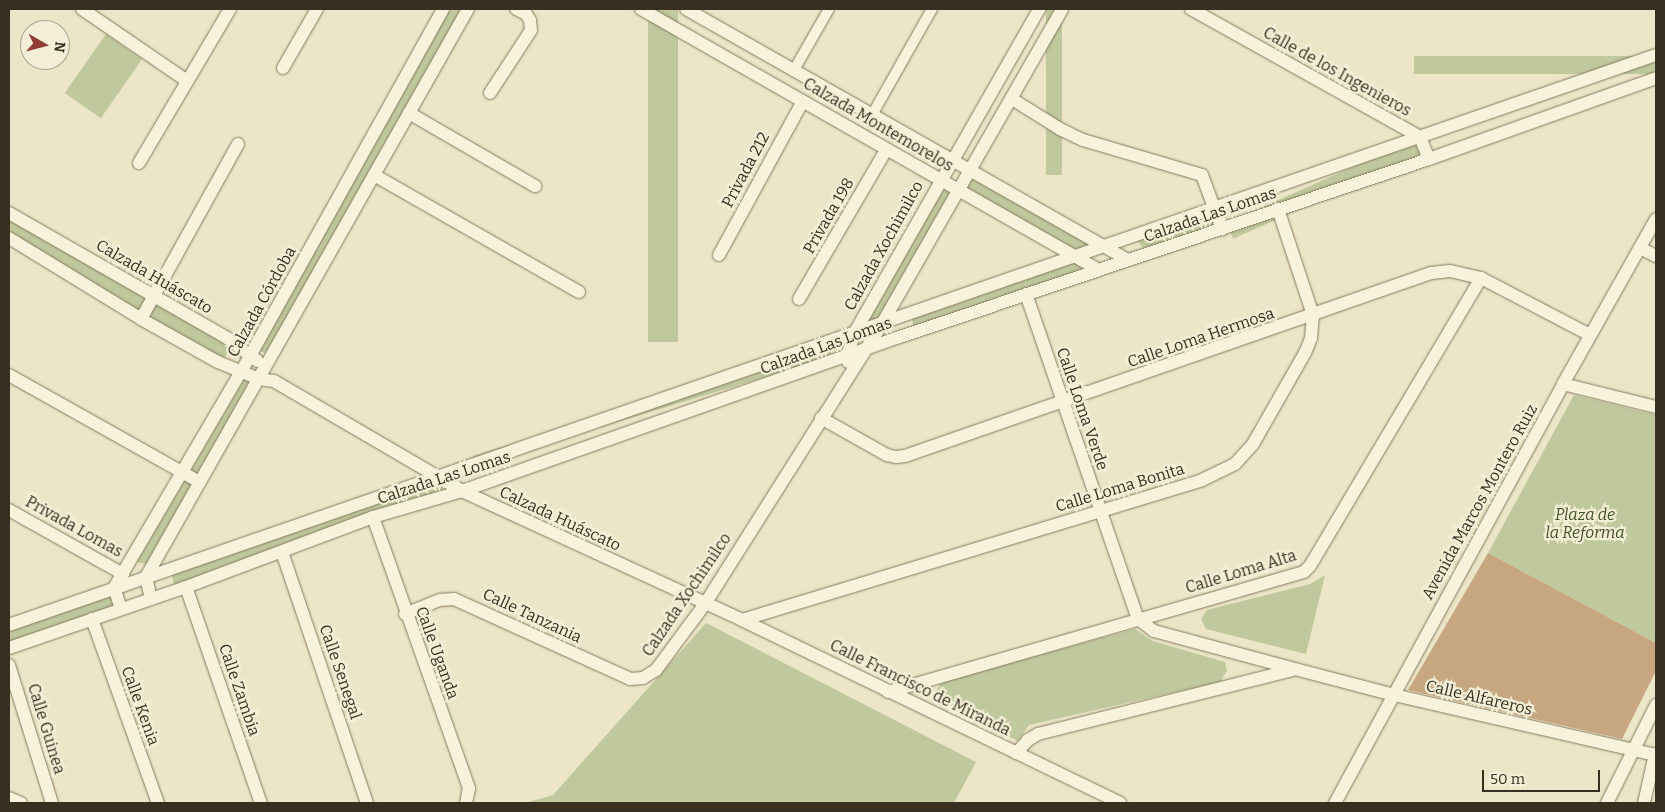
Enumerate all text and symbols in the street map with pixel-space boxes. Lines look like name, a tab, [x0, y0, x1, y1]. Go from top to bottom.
north arrow	[20, 20, 70, 70]
street label: Calle de los Ingenieros	[1260, 23, 1414, 121]
text: N	[50, 40, 69, 54]
street label: Calzada Montemorelos	[800, 74, 956, 176]
street label: Privada 212	[718, 129, 774, 211]
street label: Privada 198	[800, 175, 858, 257]
street label: Calzada Xochimilco	[840, 178, 928, 314]
street label: Calzada Las Lomas	[1141, 183, 1279, 247]
street label: Calzada Huáscato	[92, 236, 216, 318]
street label: Calzada Córdoba	[224, 243, 300, 361]
street label: Calle Loma Hermosa	[1125, 304, 1277, 372]
street label: Calzada Las Lomas	[758, 313, 894, 379]
street label: Calle Loma Verde	[1052, 345, 1112, 473]
street label: Avenida Marcos Montero Ruiz	[1418, 401, 1542, 603]
street label: Calzada Las Lomas	[375, 447, 513, 509]
street label: Calle Loma Bonita	[1053, 459, 1187, 517]
street label: Calzada Huáscato	[496, 483, 624, 555]
street label: Privada Lomas	[22, 492, 126, 562]
park label: Plaza de la Reforma	[1545, 505, 1625, 543]
street label: Calzada Xochimilco	[638, 529, 736, 661]
street label: Calle Loma Alta	[1183, 546, 1299, 598]
street label: Calle Tanzania	[479, 585, 585, 647]
street label: Calle Uganda	[411, 604, 463, 702]
street label: Calle Senegal	[315, 622, 365, 722]
street label: Calle Francisco de Miranda	[826, 636, 1014, 740]
street label: Calle Zambia	[214, 641, 264, 739]
street label: Calle Kenia	[117, 664, 163, 748]
street label: Calle Alfareros	[1424, 676, 1534, 720]
street label: Calle Guinea	[23, 681, 69, 777]
scale bar	[1485, 760, 1602, 792]
text: 50 m	[1490, 770, 1525, 788]

